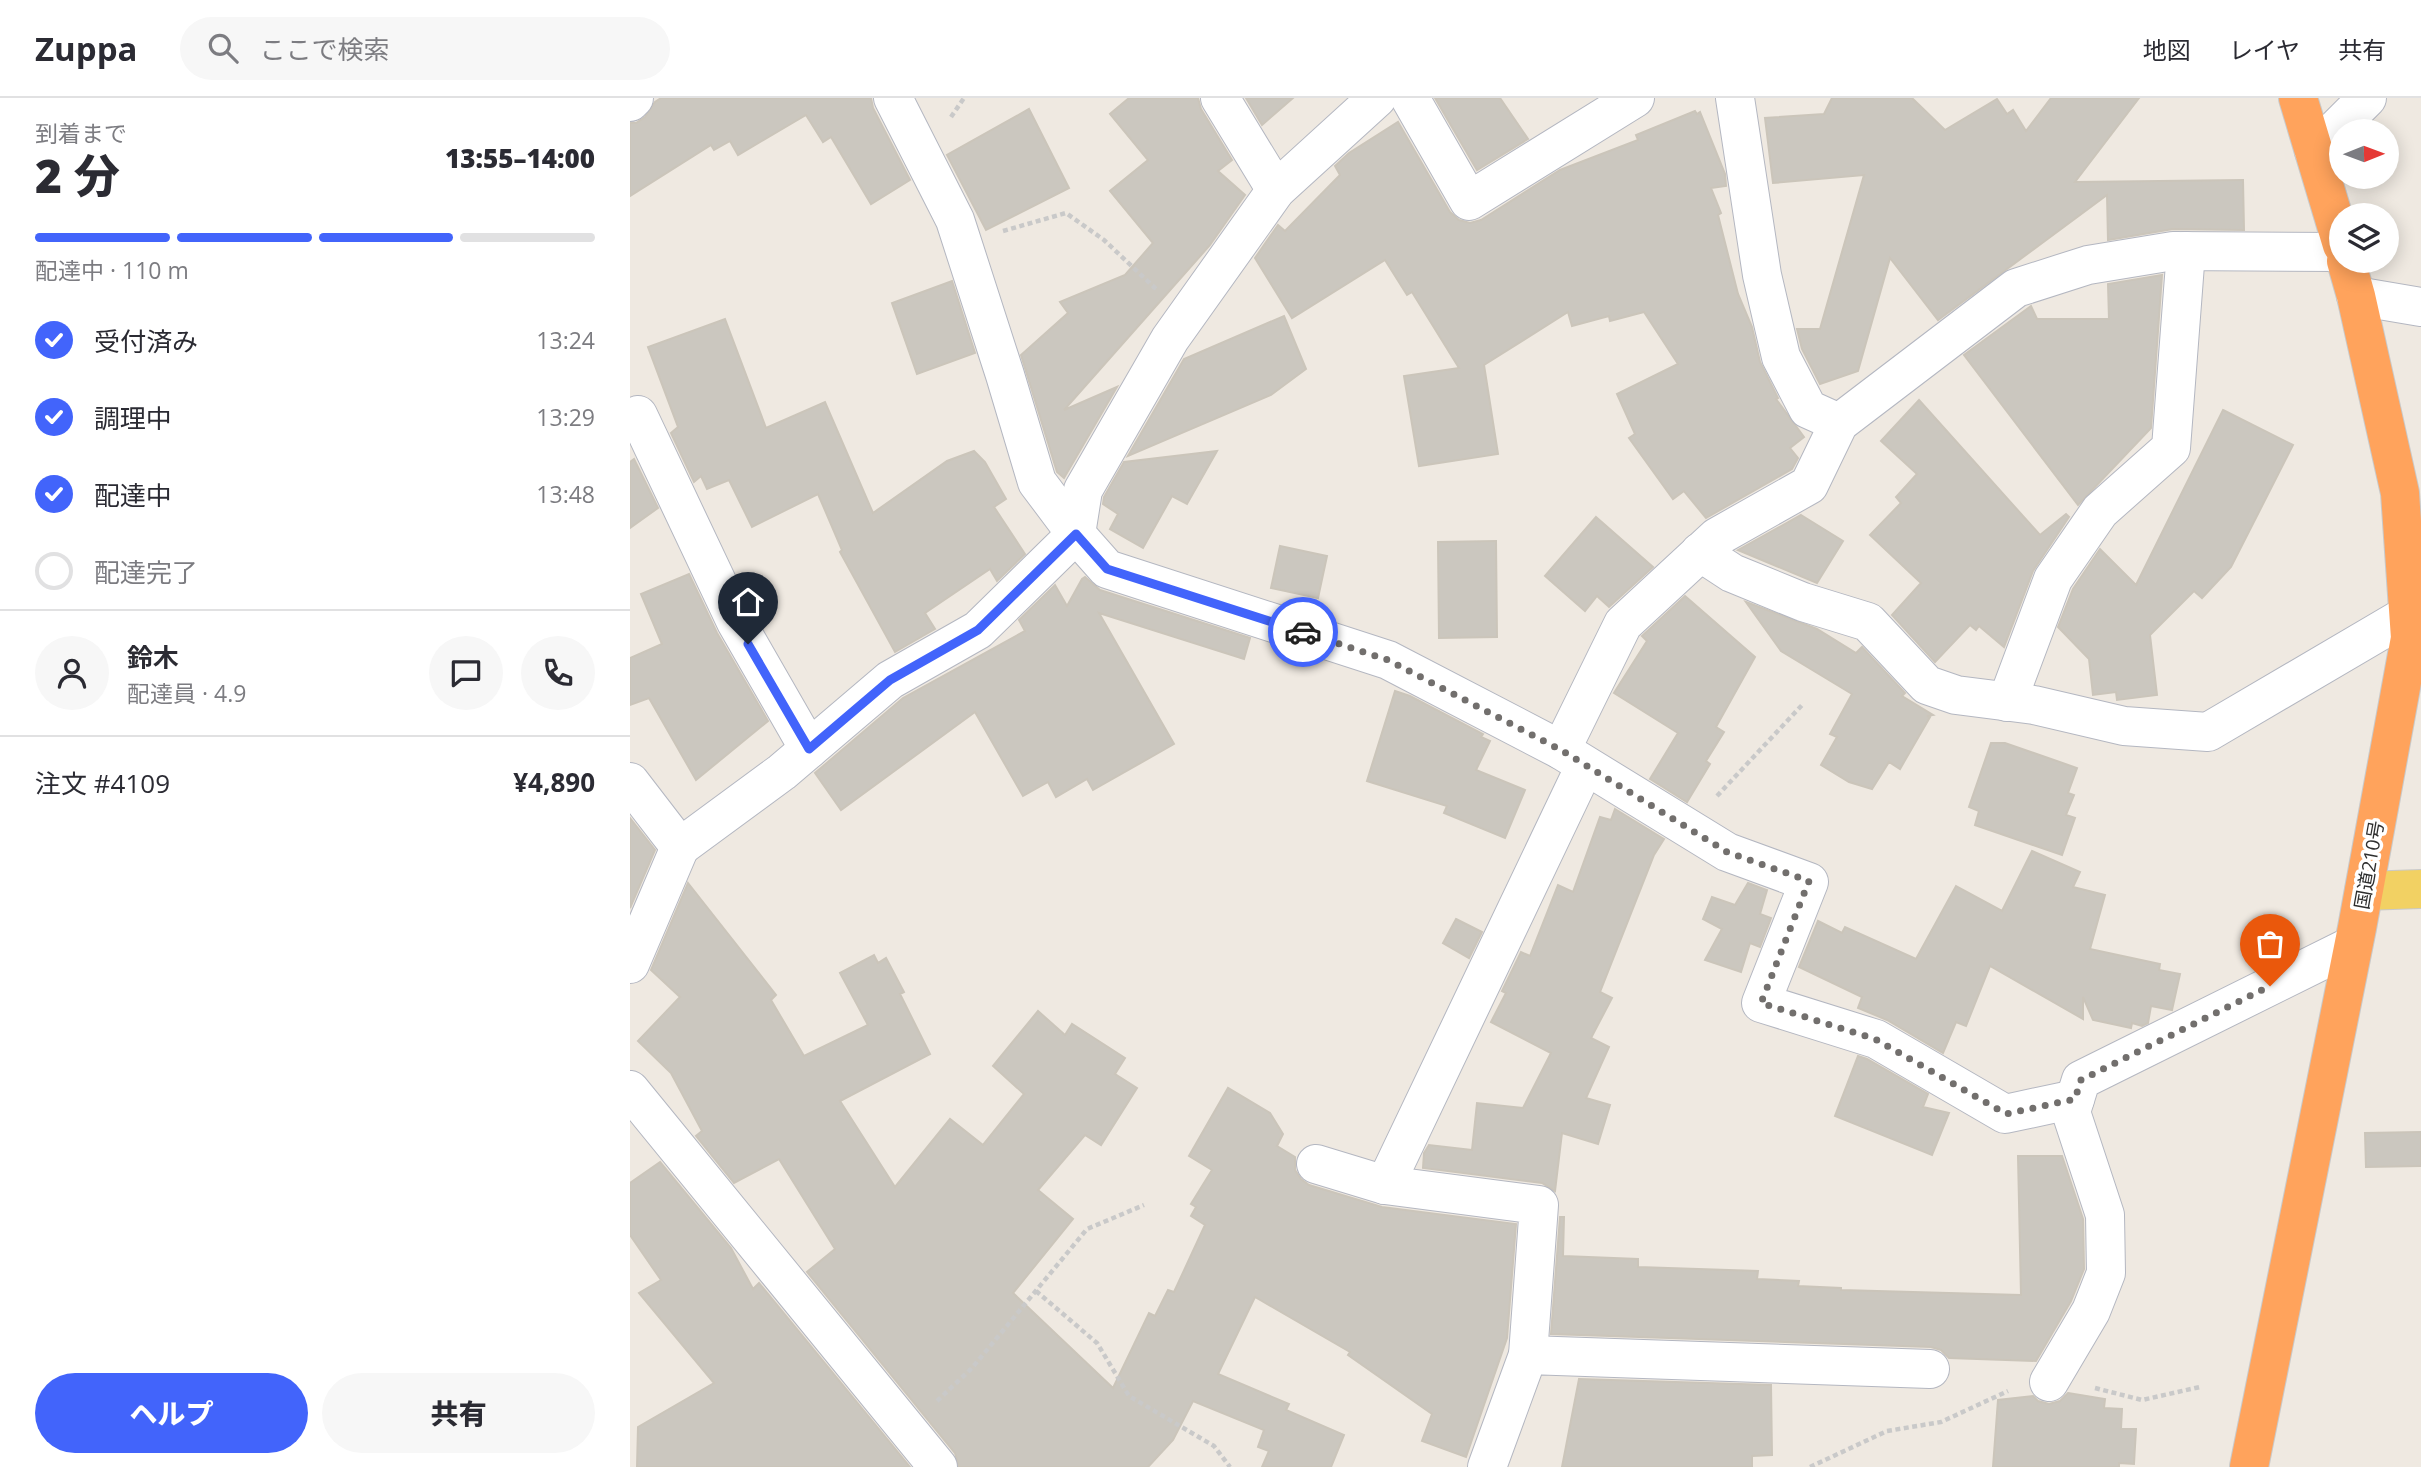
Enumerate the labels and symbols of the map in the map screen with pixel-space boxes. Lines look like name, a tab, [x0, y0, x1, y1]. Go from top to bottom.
north arrow	[2329, 119, 2399, 189]
pin	[718, 572, 778, 644]
courier	[1268, 597, 1338, 667]
street label: 国道210号	[2348, 819, 2390, 911]
pin	[2240, 914, 2300, 986]

